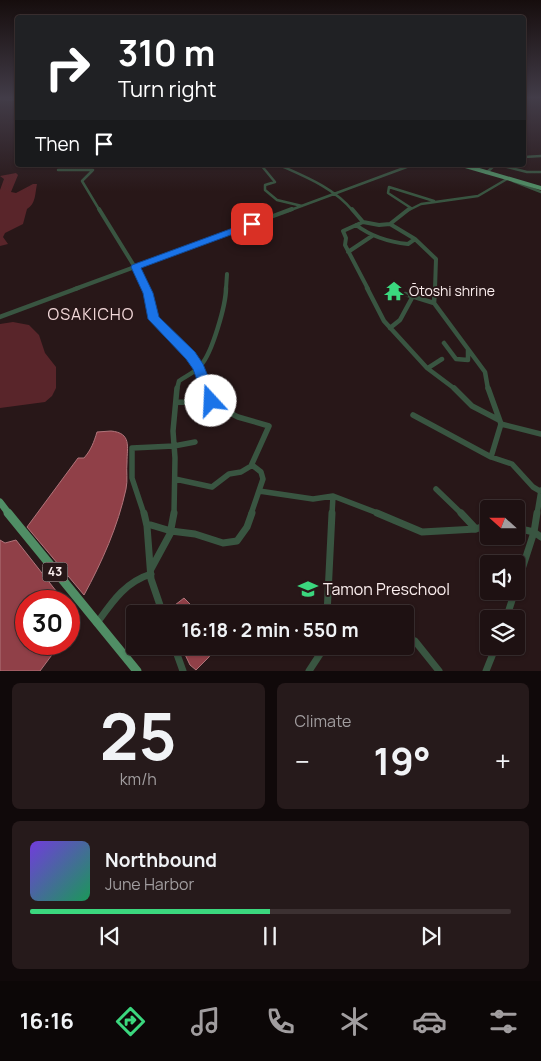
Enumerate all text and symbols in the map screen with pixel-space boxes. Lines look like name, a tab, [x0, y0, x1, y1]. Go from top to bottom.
text: 310 m	[118, 29, 215, 77]
icon: right	[35, 35, 100, 100]
text: Turn right	[118, 74, 216, 104]
icon: arrive	[90, 130, 118, 158]
text: Then	[35, 131, 80, 157]
pin	[231, 203, 273, 245]
icon: arrive	[238, 210, 266, 238]
temple icon: Ōtoshi shrine	[383, 280, 405, 302]
place label: Ōtoshi shrine	[409, 281, 495, 300]
district label: OSAKICHO	[48, 303, 134, 325]
position arrow	[184, 374, 236, 426]
north arrow	[480, 500, 525, 545]
map controls	[480, 500, 525, 655]
button: sound	[480, 555, 525, 600]
road number: 43	[42, 562, 68, 582]
school or university icon: Tamon Preschool	[297, 578, 319, 600]
place label: Tamon Preschool	[323, 578, 450, 600]
speed limit sign: 30	[15, 590, 80, 655]
button: layers	[480, 610, 525, 655]
text: 16:18 · 2 min · 550 m	[182, 617, 359, 643]
text: 25	[100, 691, 177, 780]
text: Climate	[295, 710, 351, 732]
text: 19°	[374, 734, 431, 786]
text: −	[295, 742, 310, 780]
text: +	[495, 742, 511, 780]
text: km/h	[120, 768, 157, 790]
text: Northbound	[105, 847, 217, 873]
text: June Harbor	[105, 873, 194, 895]
icon: previous	[96, 922, 124, 950]
icon: pause	[256, 922, 284, 950]
icon: next	[417, 922, 445, 950]
icon: directions	[113, 1004, 148, 1039]
icon: music	[188, 1004, 223, 1039]
icon: phone	[263, 1004, 298, 1039]
icon: climate	[337, 1004, 372, 1039]
icon: car	[412, 1004, 447, 1039]
icon: filters	[486, 1004, 521, 1039]
text: 16:16	[20, 1006, 74, 1036]

